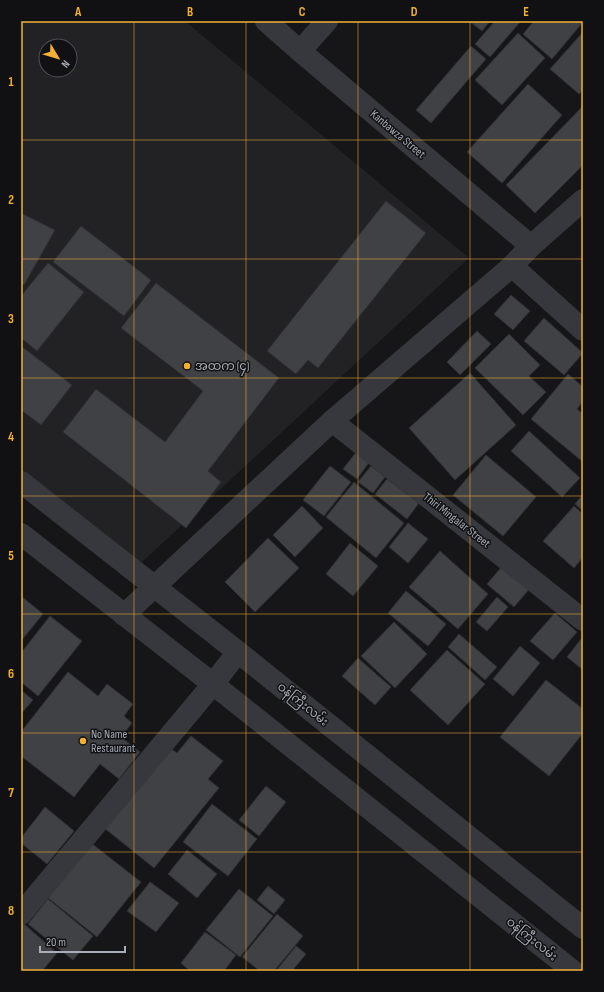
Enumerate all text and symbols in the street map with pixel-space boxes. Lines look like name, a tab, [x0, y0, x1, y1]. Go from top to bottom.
text: A	[74, 4, 82, 20]
text: B	[187, 4, 193, 20]
text: C	[299, 4, 306, 20]
text: D	[411, 4, 418, 20]
text: E	[523, 4, 529, 20]
north arrow	[38, 38, 78, 78]
text: N	[58, 58, 72, 70]
text: 1	[8, 74, 14, 90]
street label: Kanbawza Street	[367, 107, 429, 162]
text: 2	[8, 192, 14, 208]
text: 3	[8, 311, 14, 327]
place label: အထက (၄)	[195, 359, 249, 376]
marker: အထက (၄)	[182, 361, 192, 371]
text: 4	[8, 429, 14, 445]
street label: Thiri Mingalar Street	[420, 490, 493, 551]
text: 5	[8, 548, 14, 564]
text: 6	[8, 666, 14, 682]
street label: ဝန်ကြီးလမ်း	[273, 678, 332, 731]
place label: No Name Restaurant	[91, 727, 136, 756]
marker: No Name Restaurant	[78, 736, 88, 746]
text: 7	[8, 785, 14, 801]
text: 8	[8, 903, 14, 919]
street label: ဝန်ကြီးလမ်း	[502, 913, 561, 966]
scale bar	[40, 928, 125, 954]
text: 20 m	[46, 935, 66, 950]

